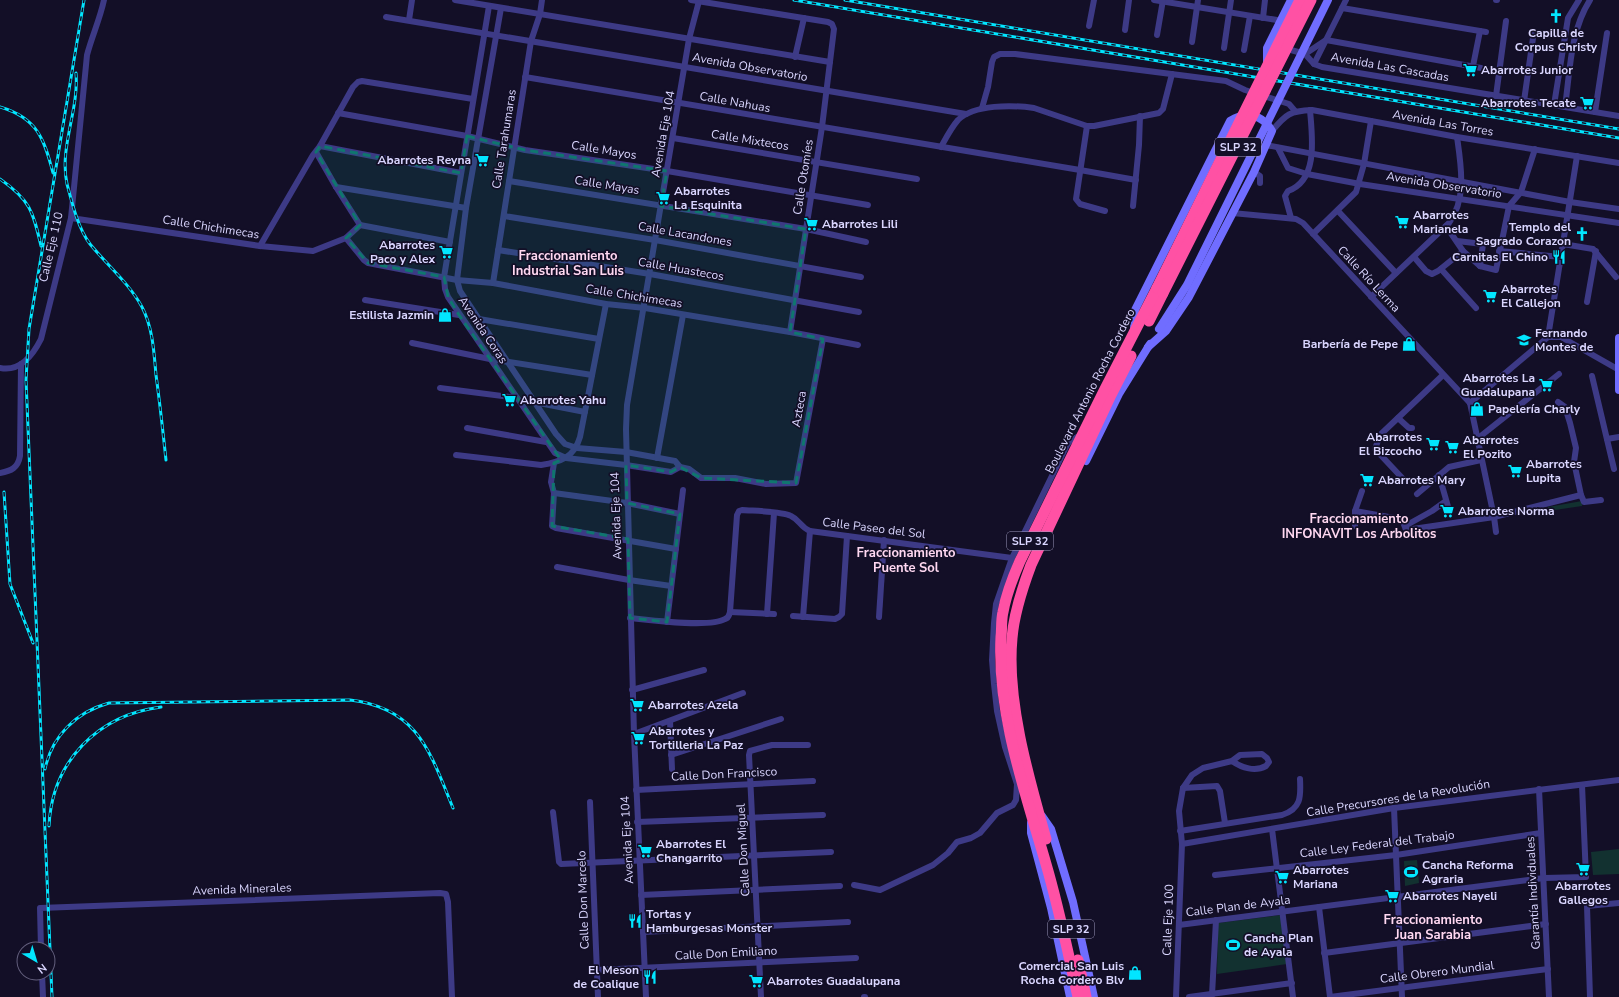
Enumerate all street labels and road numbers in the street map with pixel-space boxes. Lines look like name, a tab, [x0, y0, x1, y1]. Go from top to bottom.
street label: Avenida Observatorio	[691, 49, 809, 85]
street label: Avenida Las Cascadas	[1330, 49, 1451, 85]
street label: Calle Tarahumaras	[488, 88, 520, 190]
street label: Calle Nahuas	[698, 88, 772, 116]
street label: Avenida Eje 104	[647, 89, 679, 179]
street label: Avenida Las Torres	[1391, 106, 1495, 140]
street label: Calle Mixtecos	[710, 126, 790, 154]
street label: Calle Mayos	[570, 137, 638, 163]
street label: Calle Otomíes	[789, 138, 817, 216]
road number: SLP 32	[1215, 138, 1261, 156]
street label: Avenida Observatorio	[1385, 168, 1503, 202]
street label: Calle Mayas	[573, 172, 641, 198]
street label: Calle Eje 110	[35, 210, 67, 284]
street label: Calle Chichimecas	[161, 211, 261, 243]
street label: Calle Lacandones	[637, 218, 733, 250]
street label: Calle Río Lerma	[1334, 242, 1404, 316]
street label: Calle Huastecos	[637, 254, 725, 284]
street label: Calle Chichimecas	[584, 280, 684, 312]
street label: Avenida Coras	[455, 293, 511, 367]
street label: Boulevard Antonio Rocha Cordero	[1041, 306, 1139, 476]
street label: Azteca	[788, 390, 810, 428]
street label: Avenida Eje 104	[606, 472, 626, 560]
street label: Calle Paseo del Sol	[821, 514, 927, 542]
road number: SLP 32	[1007, 532, 1053, 550]
street label: Calle Don Francisco	[670, 763, 778, 785]
street label: Calle Precursores de la Revolución	[1305, 776, 1491, 820]
street label: Avenida Eje 104	[617, 796, 637, 884]
street label: Calle Don Miguel	[733, 803, 753, 897]
street label: Calle Ley Federal del Trabajo	[1299, 827, 1456, 861]
street label: Garantía Individuales	[1522, 836, 1544, 950]
street label: Calle Don Marcelo	[573, 850, 593, 950]
street label: Avenida Minerales	[192, 879, 292, 899]
street label: Calle Eje 100	[1159, 884, 1177, 956]
street label: Calle Plan de Ayala	[1185, 892, 1291, 920]
road number: SLP 32	[1048, 920, 1094, 938]
street label: Calle Don Emiliano	[674, 942, 778, 964]
street label: Calle Obrero Mundial	[1379, 957, 1496, 987]

